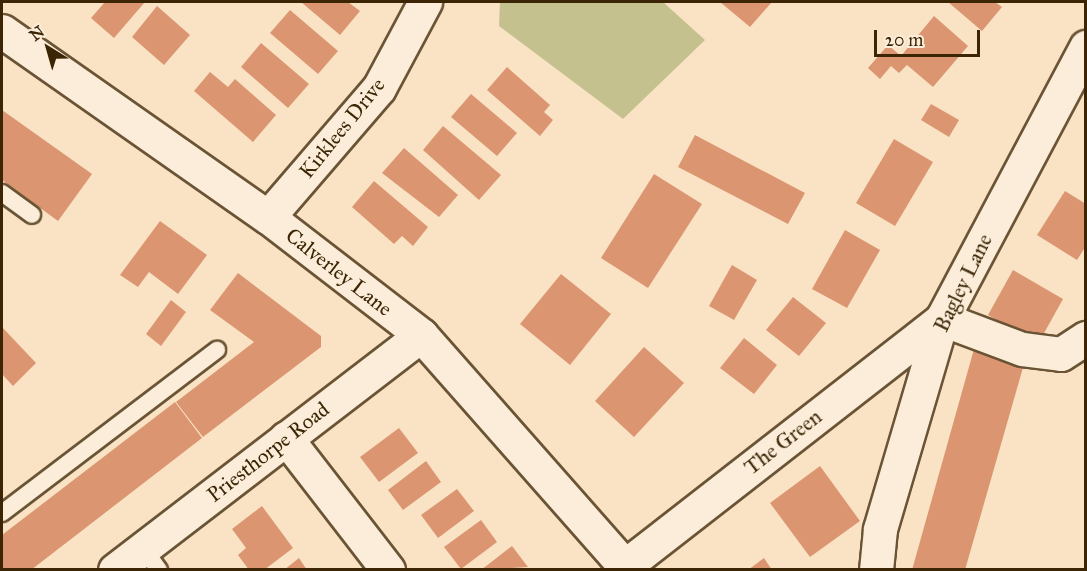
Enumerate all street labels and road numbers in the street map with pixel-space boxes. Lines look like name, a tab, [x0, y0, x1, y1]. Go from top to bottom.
street label: Kirklees Drive	[294, 73, 390, 183]
street label: Calverley Lane	[281, 223, 397, 321]
street label: Bagley Lane	[929, 230, 997, 336]
street label: Priesthorpe Road	[202, 397, 334, 507]
street label: The Green	[739, 404, 827, 480]

